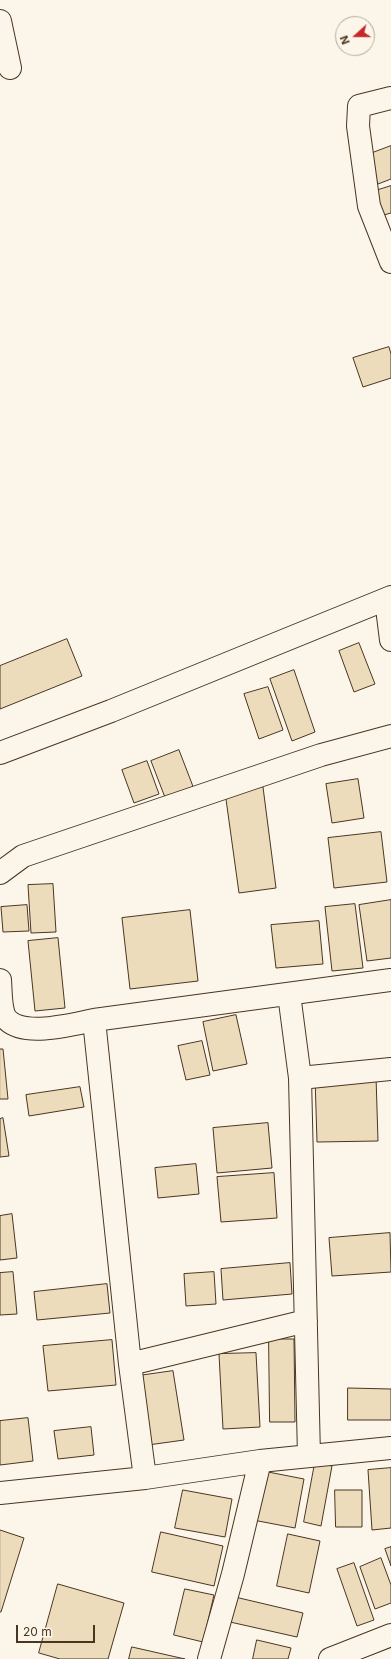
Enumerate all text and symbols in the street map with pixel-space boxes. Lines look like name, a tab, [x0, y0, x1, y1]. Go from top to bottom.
north arrow	[335, 16, 375, 56]
text: N	[337, 34, 353, 46]
scale bar	[18, 1617, 97, 1643]
text: 20 m	[23, 1624, 52, 1639]

